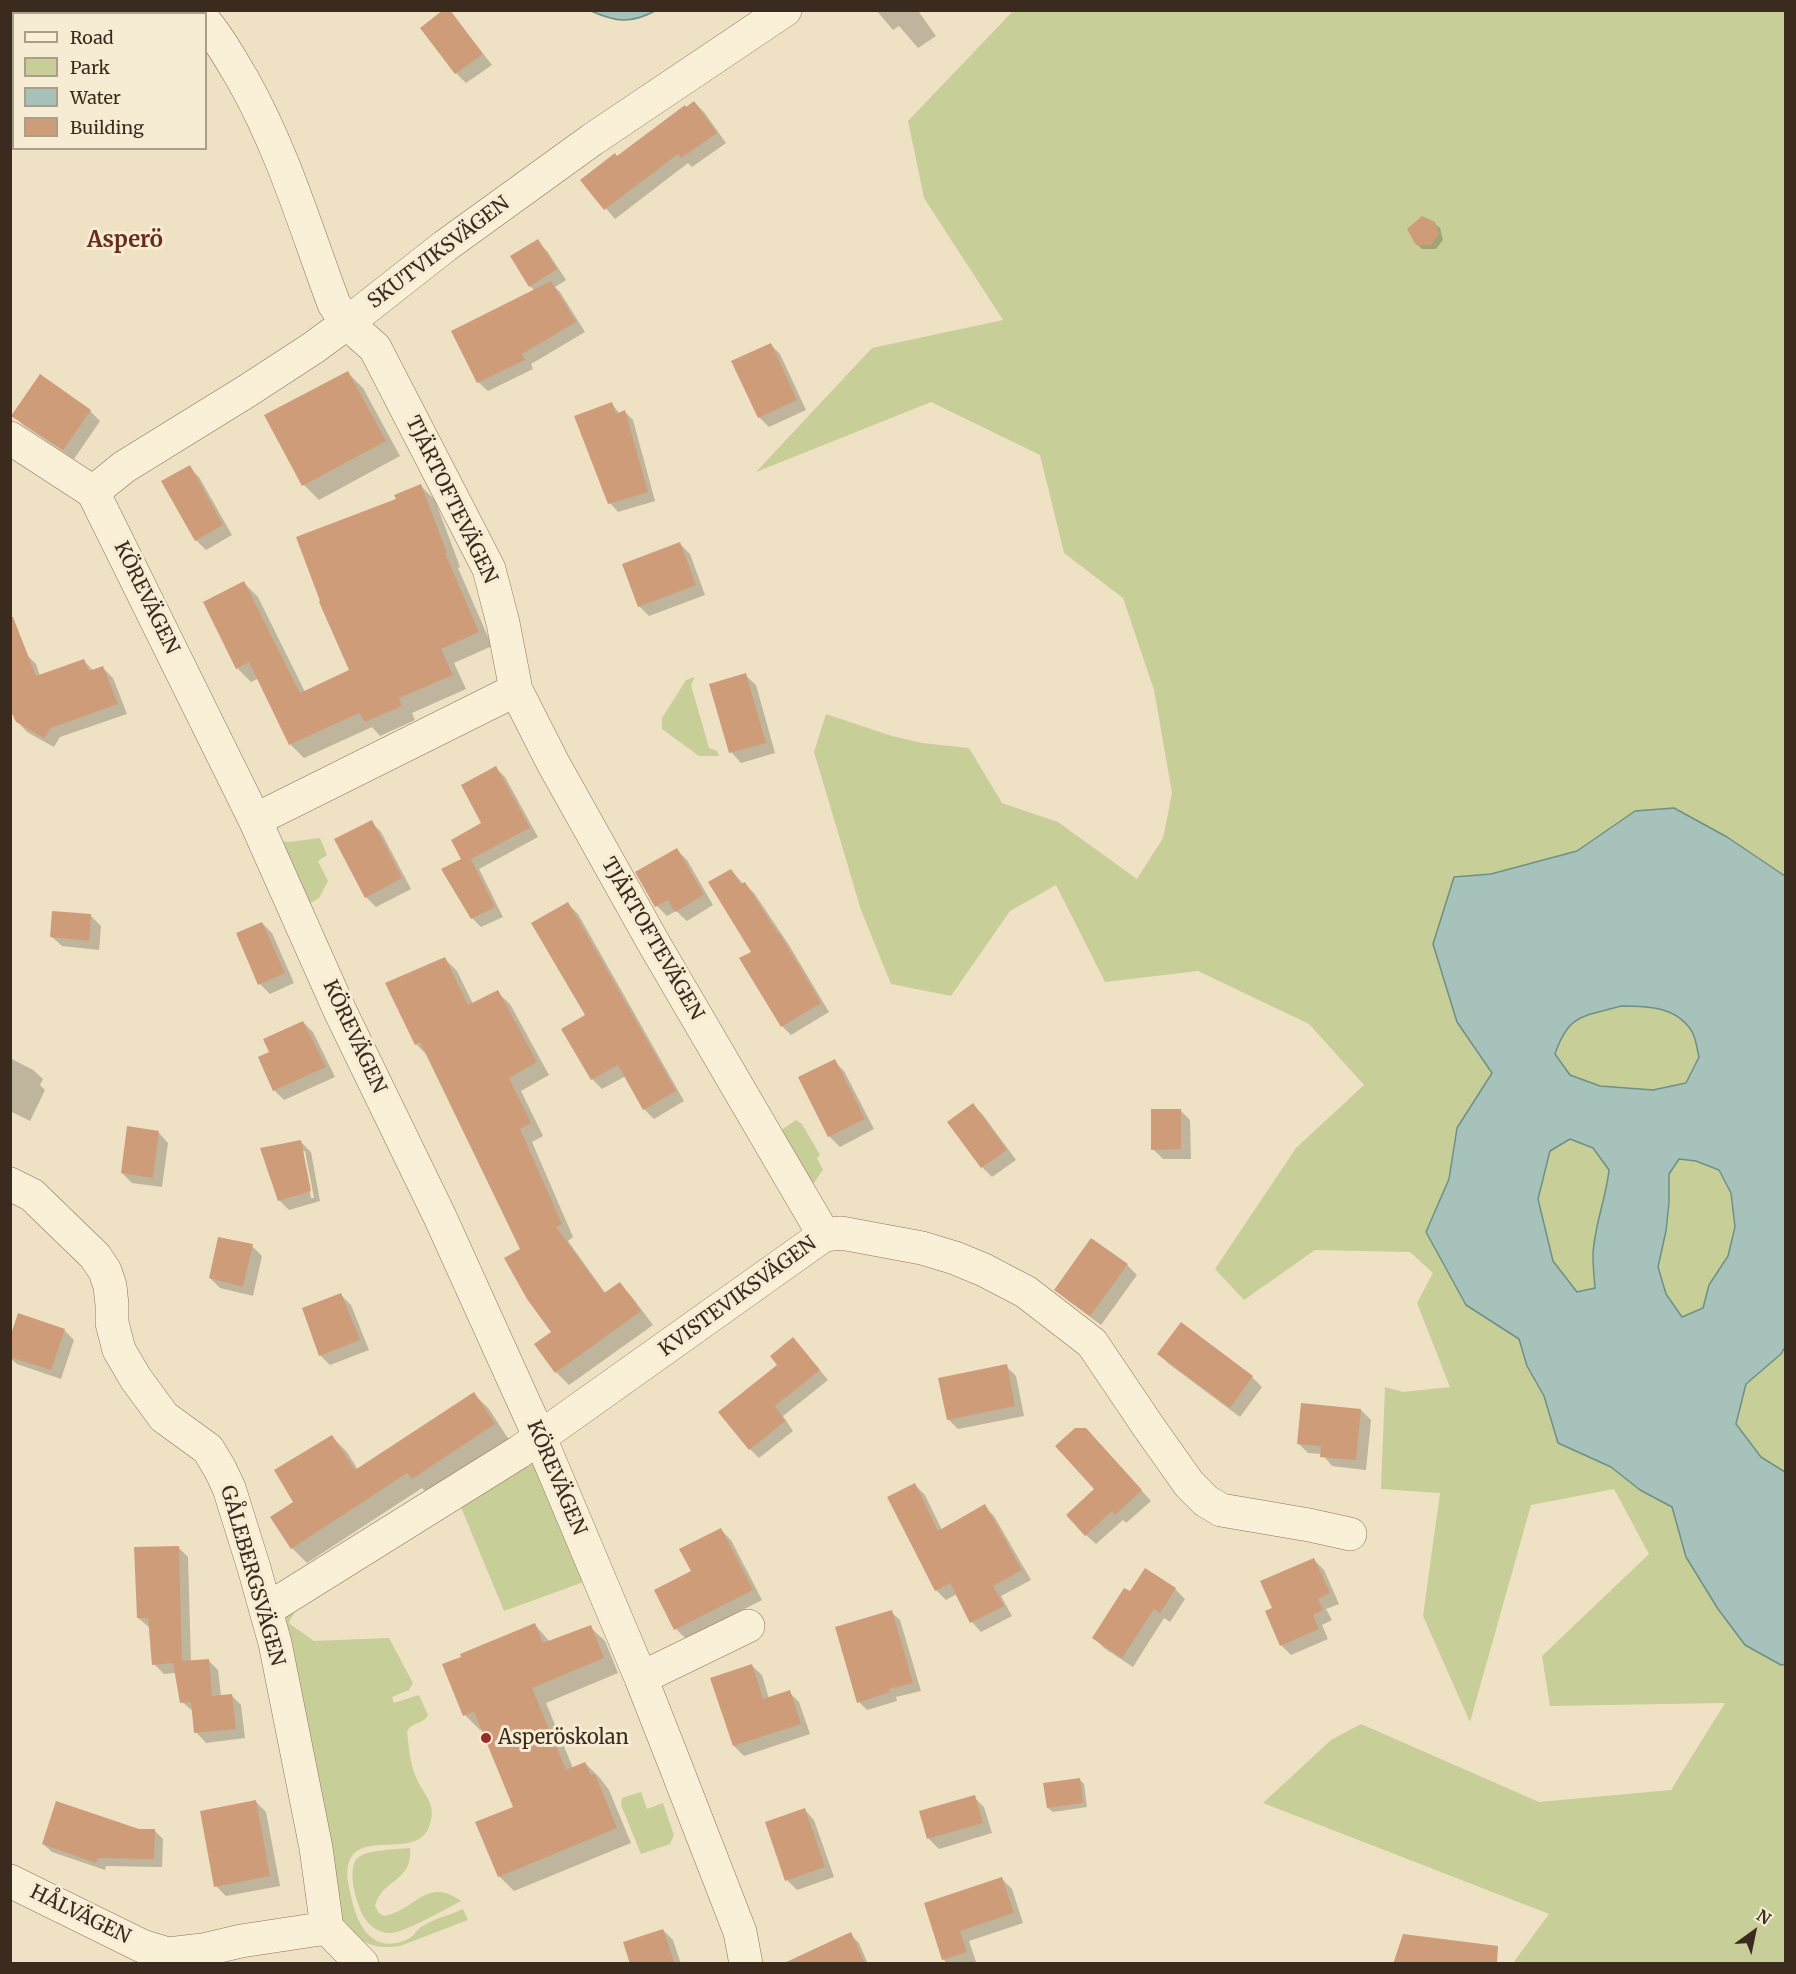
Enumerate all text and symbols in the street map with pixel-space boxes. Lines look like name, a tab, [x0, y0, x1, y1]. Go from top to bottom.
legend	[12, 12, 207, 150]
text: Road	[70, 26, 114, 49]
text: Park	[70, 56, 110, 79]
text: Water	[70, 86, 121, 109]
text: Building	[70, 116, 144, 139]
street label: SKUTVIKSVÄGEN	[363, 192, 515, 314]
district label: Asperö	[87, 228, 163, 254]
street label: TJÄRTOFTEVÄGEN	[400, 412, 502, 588]
street label: KÖREVÄGEN	[108, 538, 184, 658]
street label: TJÄRTOFTEVÄGEN	[596, 854, 708, 1024]
street label: KÖREVÄGEN	[317, 977, 391, 1097]
street label: KVISTEVIKSVÄGEN	[655, 1232, 821, 1362]
street label: KÖREVÄGEN	[521, 1417, 591, 1539]
street label: GÅLEBERGSVÄGEN	[215, 1483, 289, 1669]
place label: Asperöskolan	[498, 1726, 629, 1750]
marker: Asperöskolan	[479, 1731, 493, 1745]
street label: HÅLVÄGEN	[26, 1880, 134, 1950]
north arrow	[1724, 1902, 1784, 1962]
text: N	[1753, 1905, 1775, 1929]

